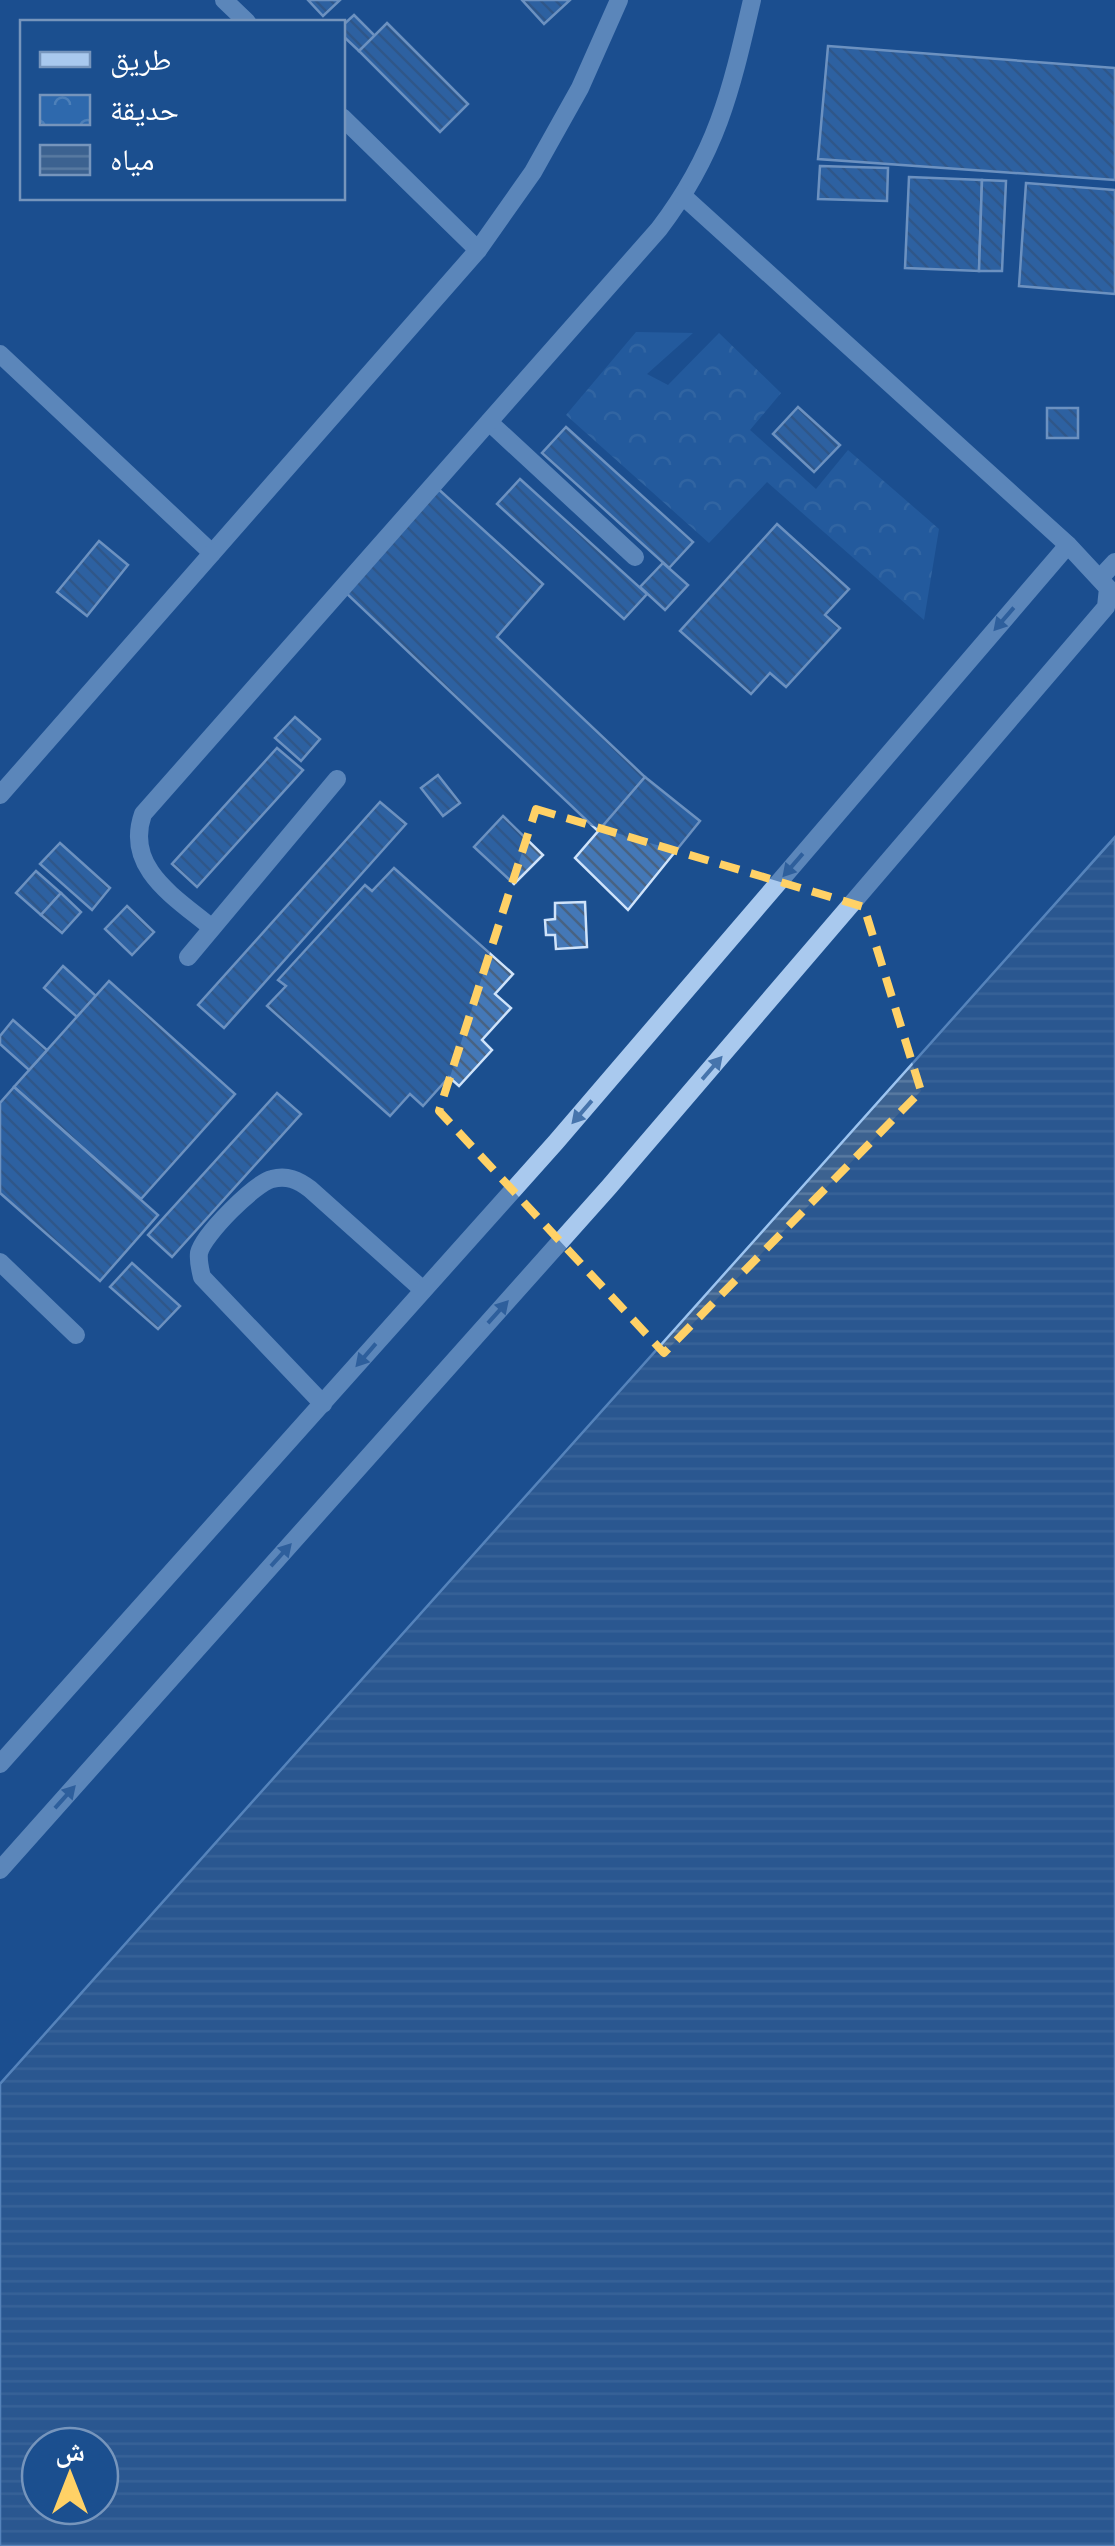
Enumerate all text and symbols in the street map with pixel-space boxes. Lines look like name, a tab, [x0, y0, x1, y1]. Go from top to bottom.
legend	[20, 20, 345, 200]
text: طريق	[110, 41, 171, 78]
text: حديقة	[110, 91, 179, 128]
text: مياه	[110, 141, 154, 178]
one-way arrow	[994, 606, 1016, 631]
one-way arrow	[783, 853, 804, 878]
one-way arrow	[701, 1056, 723, 1081]
one-way arrow	[571, 1099, 593, 1124]
one-way arrow	[486, 1300, 508, 1325]
one-way arrow	[355, 1343, 377, 1368]
one-way arrow	[270, 1543, 292, 1568]
one-way arrow	[53, 1785, 76, 1809]
north arrow	[20, 2426, 120, 2526]
text: ش	[55, 2434, 85, 2468]

